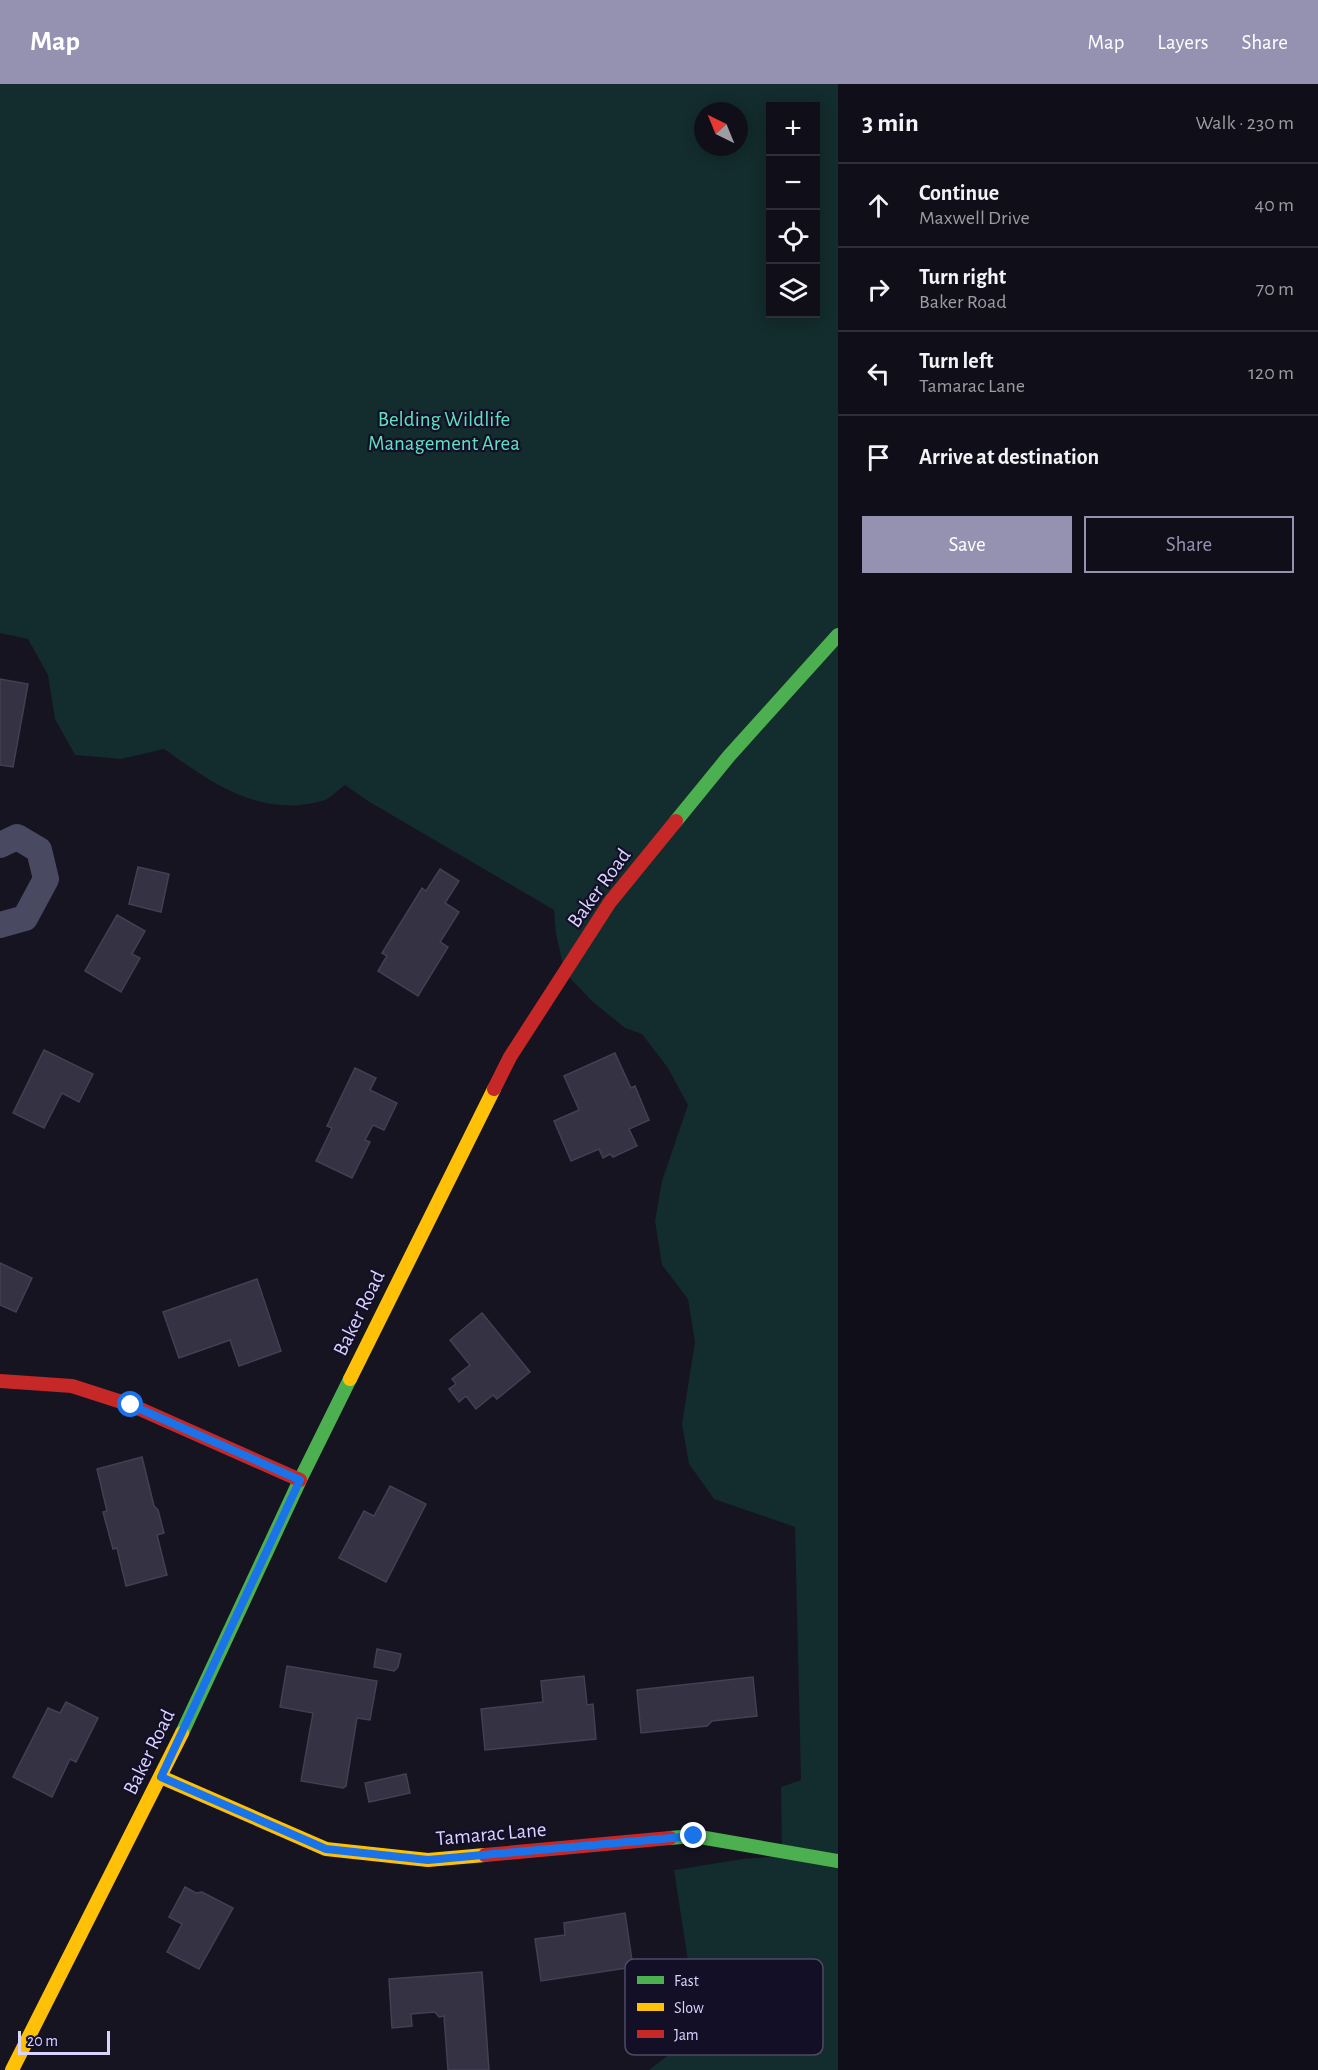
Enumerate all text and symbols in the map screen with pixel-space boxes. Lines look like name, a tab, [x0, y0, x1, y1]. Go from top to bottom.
text: Map	[30, 28, 80, 56]
text: Map	[1088, 32, 1124, 53]
text: Layers	[1157, 32, 1208, 53]
text: Share	[1241, 32, 1288, 53]
north arrow	[694, 102, 748, 156]
map controls	[766, 102, 820, 318]
button: +	[766, 102, 820, 156]
text: 3 min	[862, 110, 919, 136]
text: Walk · 230 m	[1196, 113, 1294, 133]
button: −	[766, 156, 820, 210]
text: Continue	[919, 182, 999, 204]
icon: ahead	[862, 189, 895, 222]
text: 40 m	[1255, 195, 1294, 215]
text: Maxwell Drive	[919, 208, 1030, 228]
button: locate	[766, 210, 820, 264]
button: layers	[766, 264, 820, 318]
text: Turn right	[919, 266, 1006, 288]
icon: right	[862, 273, 895, 306]
text: 70 m	[1256, 279, 1294, 299]
text: Baker Road	[919, 292, 1007, 312]
text: Turn left	[919, 350, 993, 372]
icon: left	[862, 357, 895, 390]
text: 120 m	[1248, 363, 1294, 383]
text: Tamarac Lane	[919, 376, 1025, 396]
park label: Belding Wildlife Management Area	[368, 409, 520, 454]
icon: arrive	[862, 441, 895, 474]
text: Arrive at destination	[919, 446, 1099, 468]
button: Save	[862, 516, 1072, 573]
button: Share	[1084, 516, 1294, 573]
street label: Baker Road	[563, 845, 635, 931]
street label: Baker Road	[329, 1267, 389, 1359]
route start	[117, 1391, 143, 1417]
street label: Baker Road	[119, 1706, 179, 1798]
street label: Tamarac Lane	[435, 1819, 547, 1849]
route end	[680, 1822, 706, 1848]
legend	[625, 1959, 823, 2055]
text: Fast	[674, 1973, 699, 1989]
text: Slow	[674, 2000, 704, 2016]
text: Jam	[674, 2027, 699, 2043]
scale bar	[18, 2028, 110, 2056]
text: 20 m	[27, 2033, 58, 2049]

